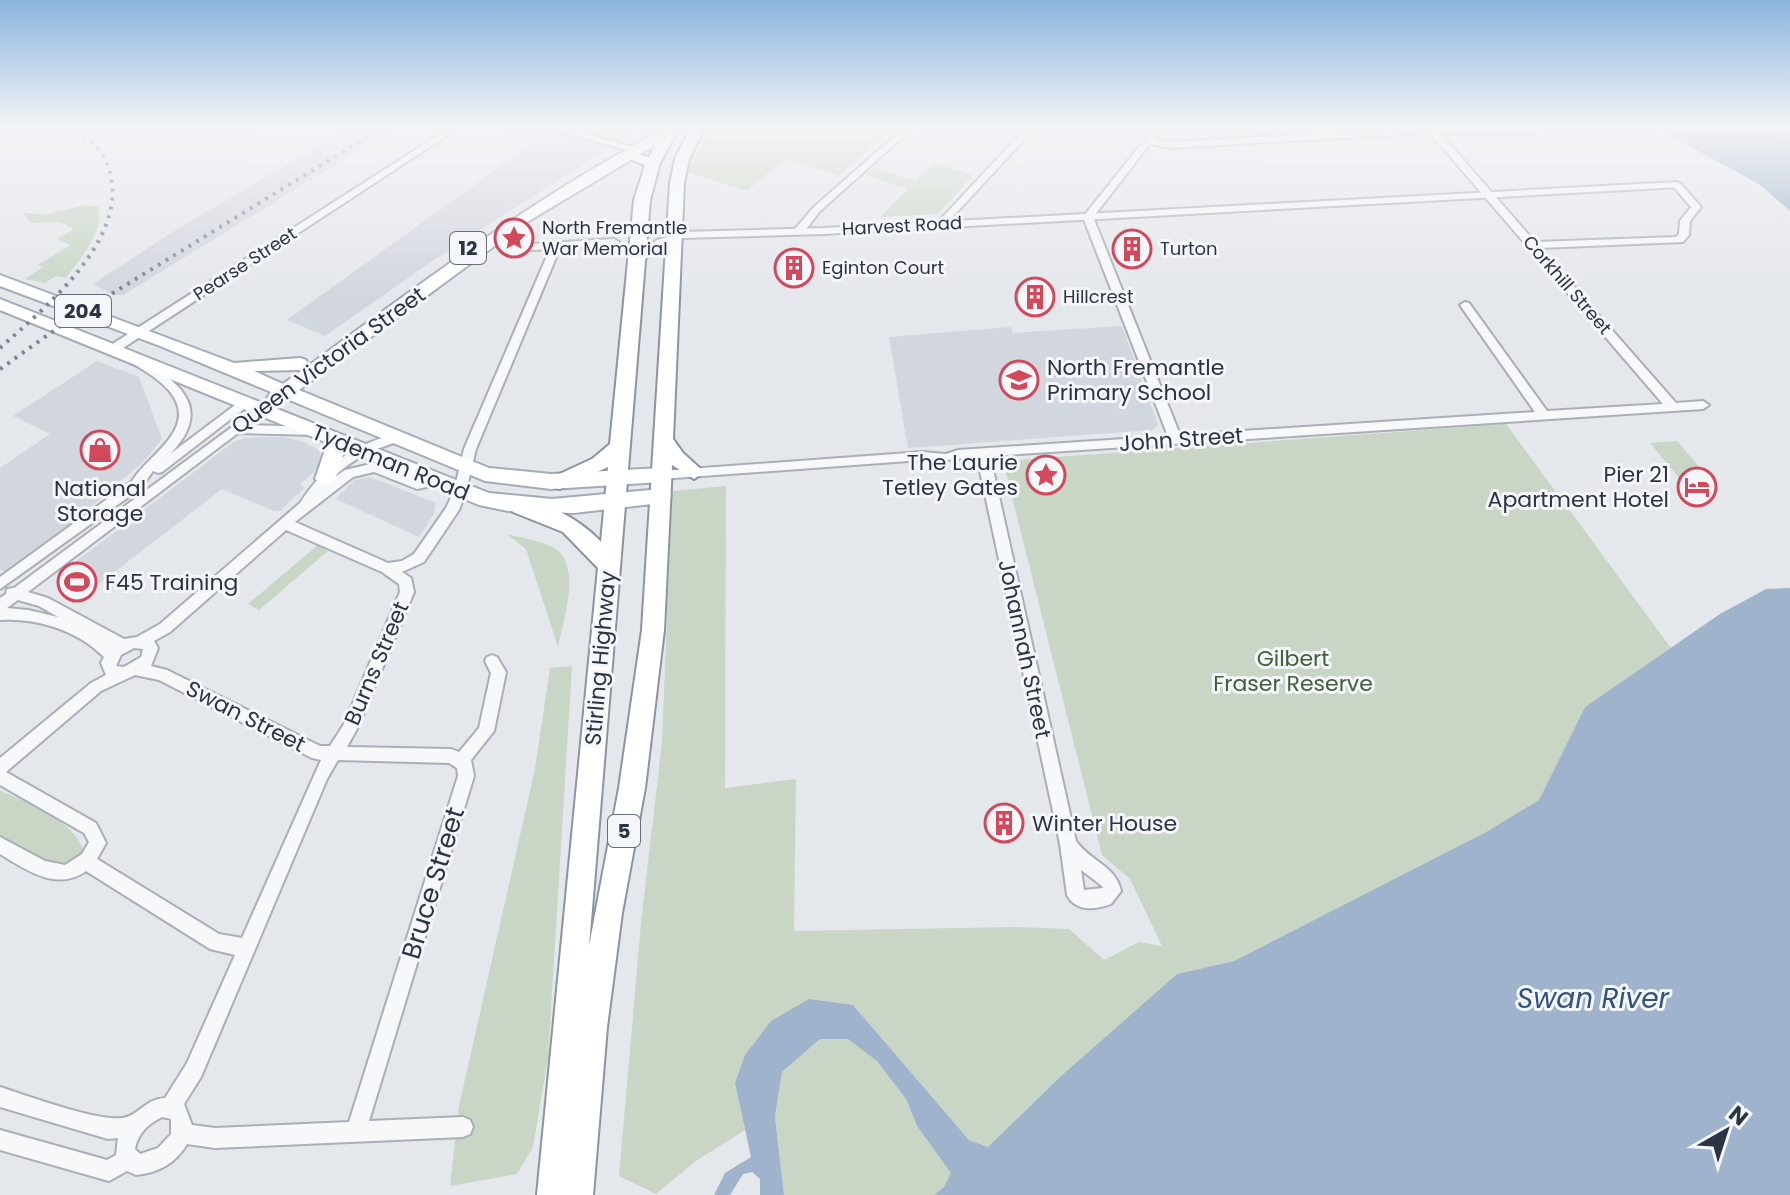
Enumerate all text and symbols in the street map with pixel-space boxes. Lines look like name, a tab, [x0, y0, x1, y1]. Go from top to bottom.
street label: Harvest Road	[841, 210, 963, 241]
place label: North Fremantle War Memorial	[542, 215, 687, 261]
place icon: North Fremantle War Memorial	[493, 217, 535, 259]
street label: Pearse Street	[188, 221, 301, 306]
building icon: Turton	[1111, 228, 1153, 270]
street label: Corkhill Street	[1517, 230, 1617, 340]
road number: 12	[450, 232, 486, 264]
place label: Turton	[1160, 236, 1218, 261]
building icon: Eginton Court	[773, 247, 815, 289]
place label: Eginton Court	[822, 255, 944, 280]
building icon: Hillcrest	[1014, 276, 1056, 318]
street label: Queen Victoria Street	[225, 279, 432, 441]
place label: Hillcrest	[1063, 284, 1134, 309]
road number: 204	[55, 295, 111, 327]
place label: North Fremantle Primary School	[1047, 352, 1224, 408]
school or university icon: North Fremantle Primary School	[998, 359, 1040, 401]
street label: Tydeman Road	[307, 417, 474, 508]
street label: John Street	[1118, 420, 1244, 459]
shop icon: National Storage	[79, 429, 121, 471]
place label: The Laurie Tetley Gates	[882, 447, 1018, 503]
place icon: The Laurie Tetley Gates	[1025, 454, 1067, 496]
place label: Pier 21 Apartment Hotel	[1488, 459, 1669, 515]
hotel icon: Pier 21 Apartment Hotel	[1676, 466, 1718, 508]
place label: National Storage	[54, 473, 146, 529]
street label: Johannah Street	[990, 557, 1059, 741]
sports icon: F45 Training	[56, 561, 98, 603]
place label: F45 Training	[105, 567, 238, 598]
street label: Stirling Highway	[577, 569, 624, 747]
street label: Burns Street	[336, 597, 416, 730]
park label: Gilbert Fraser Reserve	[1213, 643, 1373, 699]
street label: Swan Street	[181, 673, 311, 760]
building icon: Winter House	[983, 802, 1025, 844]
street label: Bruce Street	[393, 803, 473, 963]
place label: Winter House	[1032, 808, 1177, 839]
road number: 5	[608, 815, 640, 847]
water label: Swan River	[1517, 979, 1669, 1018]
north arrow	[1686, 1091, 1766, 1171]
text: N	[1722, 1099, 1754, 1133]

